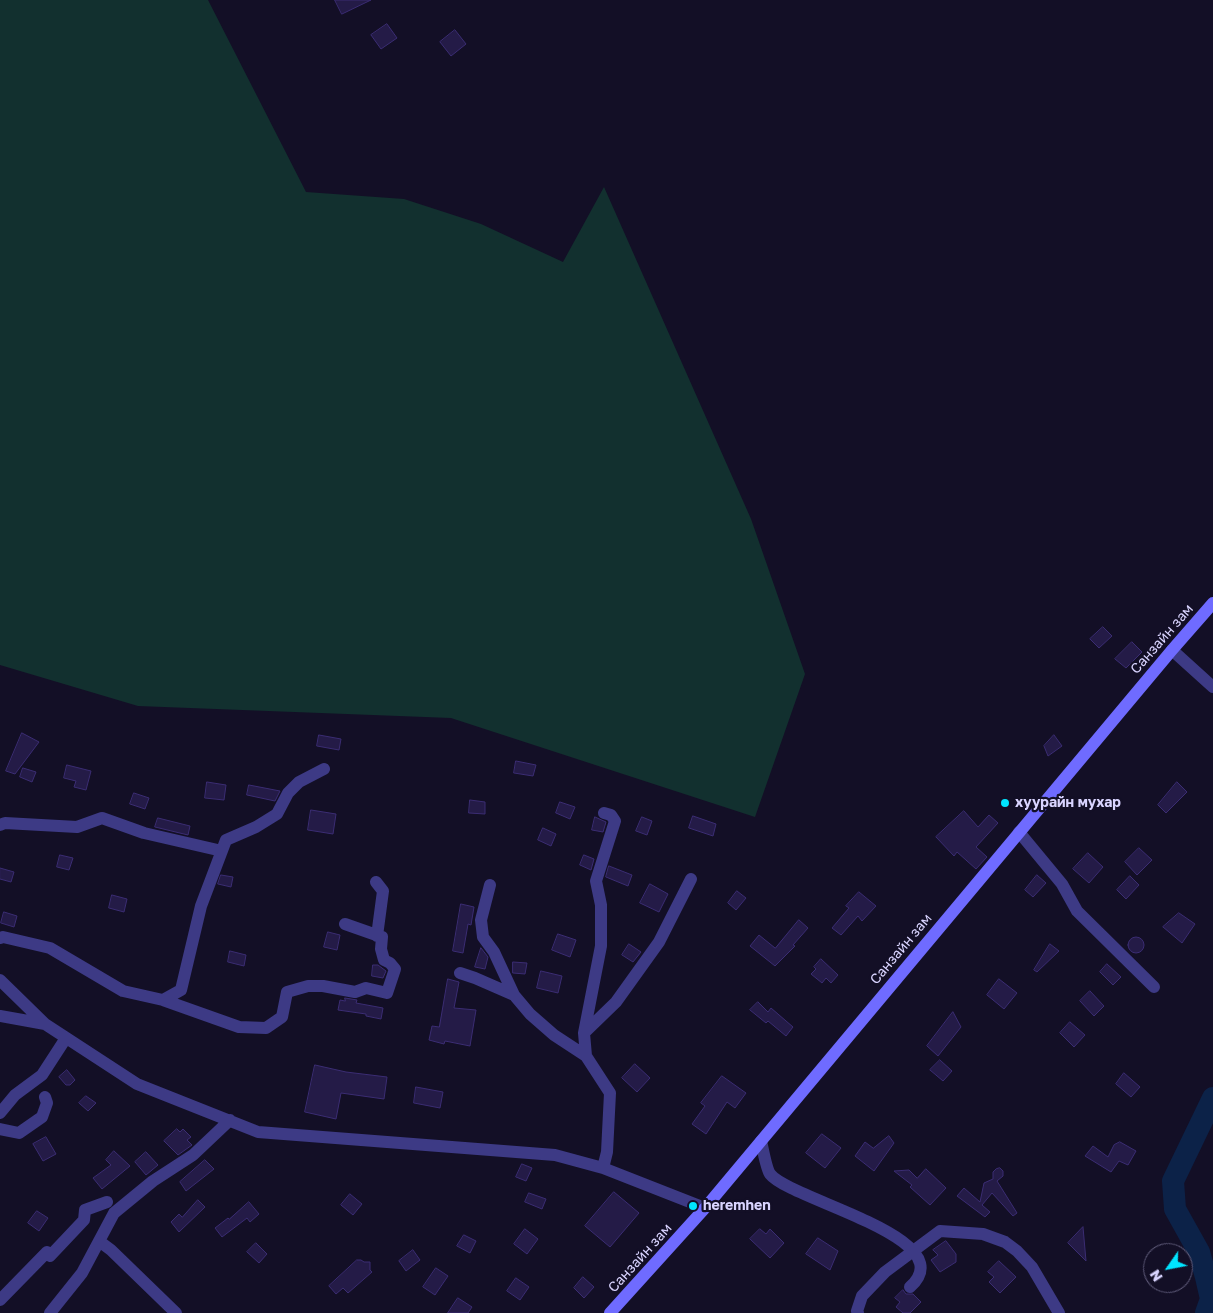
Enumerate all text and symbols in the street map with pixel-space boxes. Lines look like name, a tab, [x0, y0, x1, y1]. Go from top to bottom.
street label: Санзайн зам	[1127, 601, 1197, 677]
place label: хуурайн мухар	[1015, 795, 1121, 811]
marker: хуурайн мухар	[999, 797, 1011, 809]
street label: Санзайн зам	[867, 910, 935, 988]
place label: heremhen	[703, 1198, 771, 1214]
marker: heremhen	[687, 1200, 699, 1212]
street label: Санзайн зам	[605, 1220, 675, 1296]
north arrow	[1143, 1243, 1193, 1293]
text: N	[1146, 1267, 1166, 1285]

